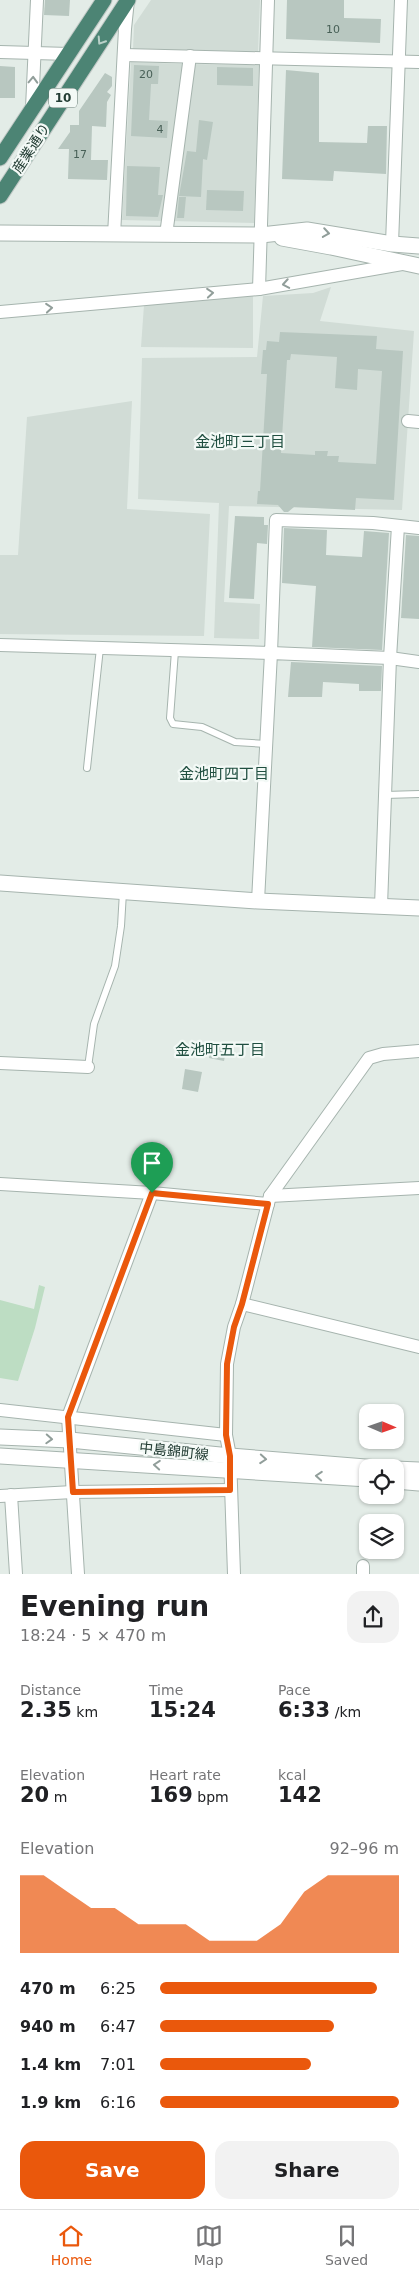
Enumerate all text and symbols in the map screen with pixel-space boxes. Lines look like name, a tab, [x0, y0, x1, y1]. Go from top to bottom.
house number: 10	[326, 23, 340, 36]
one-way arrow	[98, 35, 107, 44]
house number: 20	[139, 68, 153, 81]
one-way arrow	[27, 76, 38, 84]
road number: 10	[49, 89, 77, 108]
street label: 産業通り	[9, 120, 53, 176]
house number: 4	[157, 123, 164, 136]
house number: 17	[73, 148, 87, 161]
one-way arrow	[322, 228, 331, 238]
one-way arrow	[282, 278, 291, 288]
one-way arrow	[207, 288, 215, 299]
one-way arrow	[45, 303, 53, 314]
district label: 金池町三丁目	[195, 433, 285, 451]
district label: 金池町四丁目	[179, 765, 269, 783]
district label: 金池町五丁目	[175, 1041, 265, 1059]
pin	[131, 1142, 173, 1193]
icon: arrive	[138, 1149, 166, 1177]
north arrow	[359, 1404, 404, 1449]
map controls	[359, 1404, 404, 1559]
one-way arrow	[45, 1434, 53, 1445]
street label: 中島錦町線	[138, 1439, 210, 1463]
one-way arrow	[259, 1453, 267, 1464]
button: locate	[359, 1459, 404, 1504]
one-way arrow	[152, 1460, 160, 1471]
one-way arrow	[315, 1471, 323, 1482]
button: layers	[359, 1514, 404, 1559]
text: Evening run	[20, 1590, 209, 1623]
button: share	[347, 1591, 399, 1643]
text: 18:24 · 5 × 470 m	[20, 1626, 166, 1645]
text: Distance	[20, 1682, 81, 1698]
text: Time	[149, 1682, 183, 1698]
text: Pace	[278, 1682, 311, 1698]
text: 2.35	[20, 1698, 72, 1722]
text: 15:24	[149, 1698, 216, 1722]
text: 6:33	[278, 1698, 330, 1722]
text: km	[72, 1704, 98, 1720]
text: /km	[330, 1704, 361, 1720]
text: Elevation	[20, 1767, 85, 1783]
text: Heart rate	[149, 1767, 221, 1783]
text: kcal	[278, 1767, 306, 1783]
text: 20	[20, 1783, 49, 1807]
text: 169	[149, 1783, 193, 1807]
text: 142	[278, 1783, 322, 1807]
text: m	[49, 1789, 67, 1805]
text: bpm	[193, 1789, 229, 1805]
text: Elevation	[20, 1839, 94, 1858]
text: 92–96 m	[330, 1839, 399, 1858]
text: 470 m	[20, 1979, 76, 1998]
text: 6:25	[100, 1979, 136, 1998]
text: 940 m	[20, 2017, 76, 2036]
text: 6:47	[100, 2017, 136, 2036]
text: 1.4 km	[20, 2055, 81, 2074]
text: 7:01	[100, 2055, 136, 2074]
text: 1.9 km	[20, 2093, 81, 2112]
text: 6:16	[100, 2093, 136, 2112]
button: Save	[20, 2141, 205, 2199]
button: Share	[215, 2141, 399, 2199]
tab: Home	[51, 2222, 92, 2268]
tab: Map	[194, 2222, 223, 2268]
tab: Saved	[325, 2222, 368, 2268]

